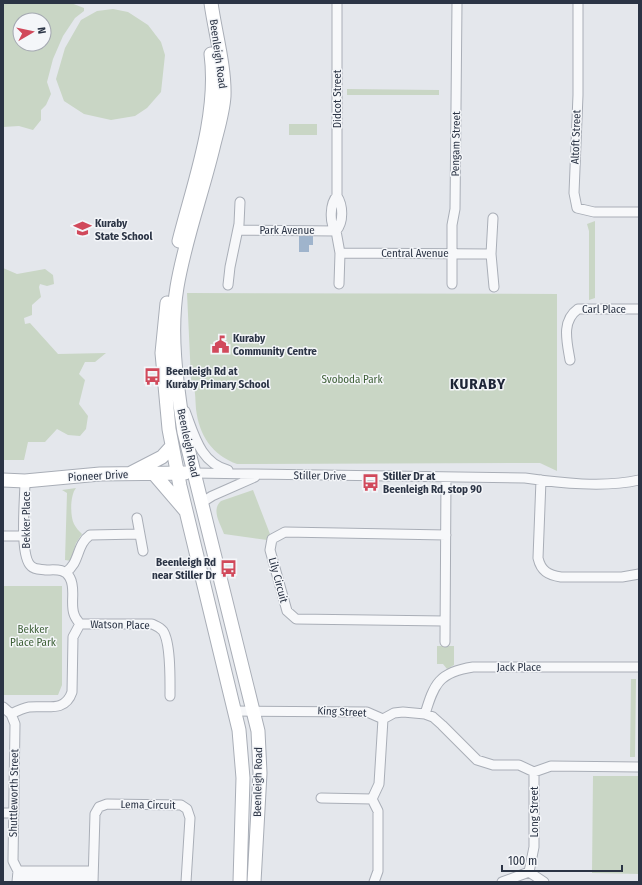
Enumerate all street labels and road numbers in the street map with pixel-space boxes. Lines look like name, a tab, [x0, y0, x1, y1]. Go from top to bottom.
street label: Beenleigh Road	[207, 18, 229, 90]
street label: Didcot Street	[331, 69, 344, 128]
street label: Altoft Street	[569, 109, 583, 164]
street label: Pengam Street	[449, 111, 463, 177]
street label: Park Avenue	[259, 224, 315, 237]
street label: Central Avenue	[381, 247, 449, 260]
street label: Carl Place	[582, 303, 626, 316]
street label: Beenleigh Road	[174, 407, 202, 479]
street label: Pioneer Drive	[67, 468, 129, 484]
street label: Stiller Drive	[294, 469, 346, 483]
street label: Bekker Place	[20, 491, 33, 549]
street label: Lily Circuit	[266, 556, 290, 605]
street label: Watson Place	[90, 618, 150, 632]
street label: Jack Place	[497, 661, 541, 674]
street label: King Street	[317, 704, 367, 720]
street label: Beenleigh Road	[251, 747, 265, 817]
street label: Shuttleworth Street	[7, 748, 21, 837]
street label: Long Street	[528, 786, 541, 838]
street label: Lema Circuit	[120, 798, 176, 812]

